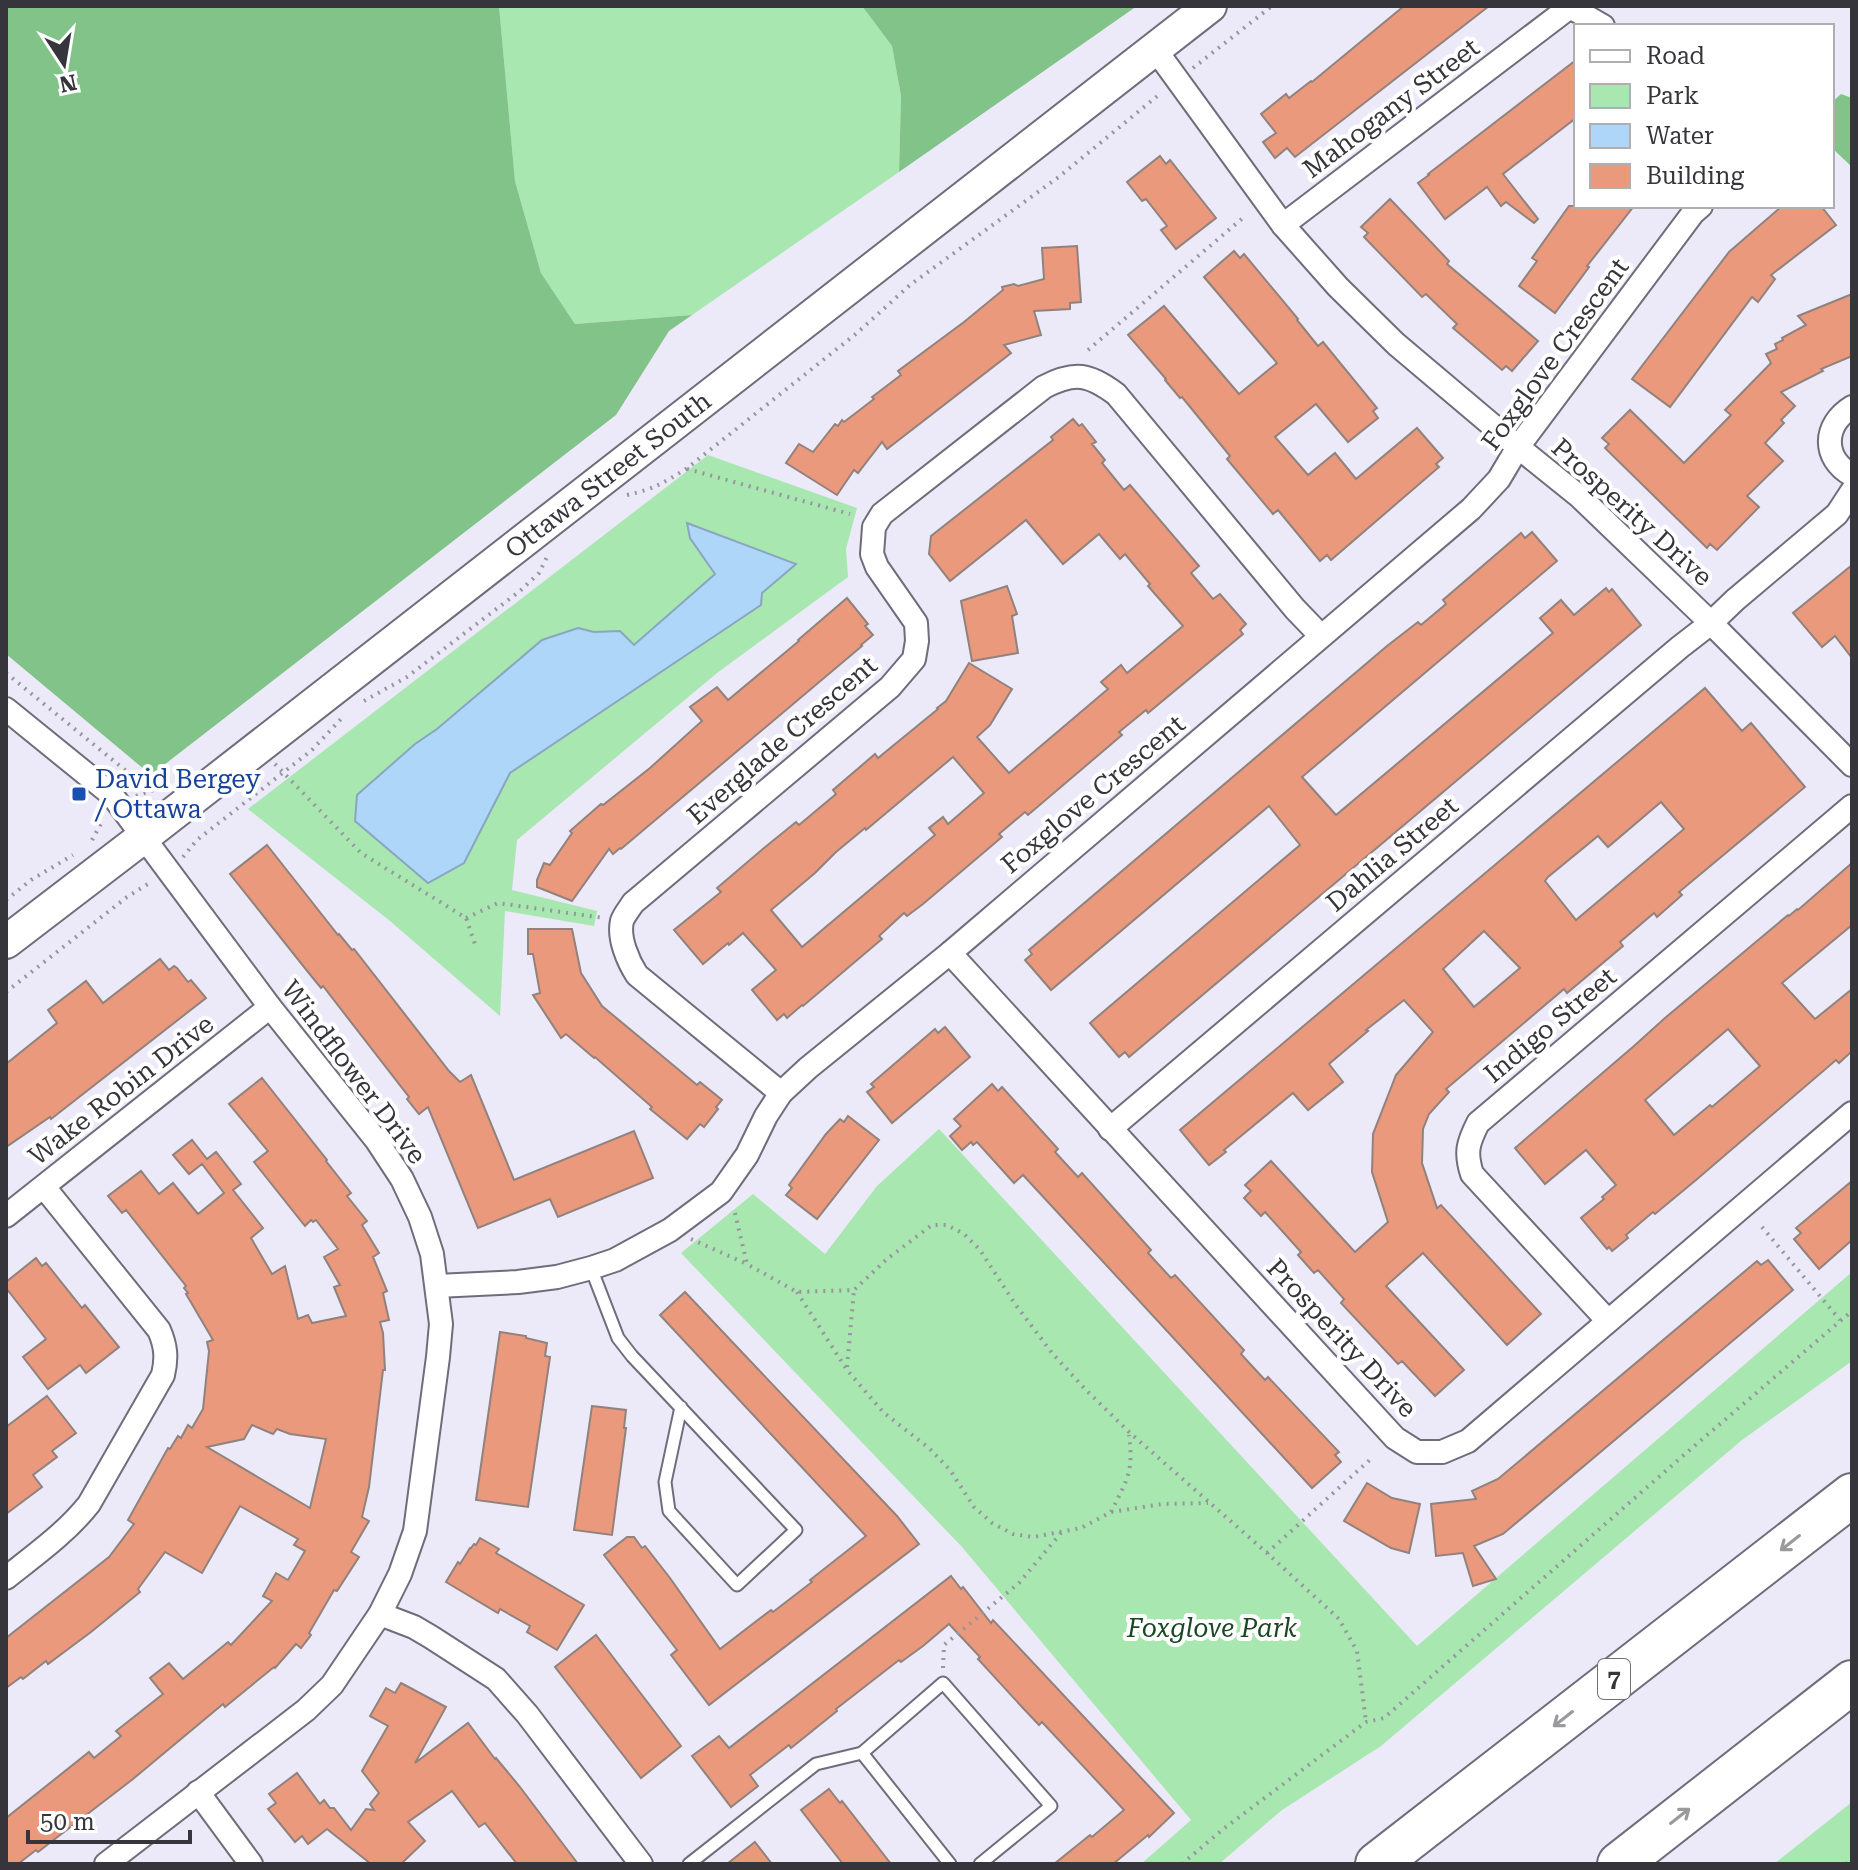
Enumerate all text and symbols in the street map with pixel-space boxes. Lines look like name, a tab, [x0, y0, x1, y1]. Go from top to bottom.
north arrow	[24, 24, 104, 104]
legend	[1574, 24, 1834, 208]
street label: Mahogany Street	[1297, 32, 1485, 184]
text: Road	[1646, 42, 1705, 70]
text: N	[57, 69, 79, 97]
text: Park	[1646, 82, 1699, 110]
text: Water	[1646, 122, 1714, 150]
text: Building	[1646, 162, 1744, 190]
street label: Foxglove Crescent	[1475, 252, 1635, 456]
street label: Ottawa Street South	[499, 385, 717, 564]
street label: Prosperity Drive	[1546, 432, 1718, 592]
street label: Everglade Crescent	[681, 650, 883, 830]
street label: Foxglove Crescent	[995, 708, 1191, 879]
place label: David Bergey / Ottawa	[94, 764, 261, 824]
marker: David Bergey / Ottawa	[70, 785, 88, 803]
street label: Dahlia Street	[1320, 790, 1464, 918]
street label: Indigo Street	[1478, 961, 1622, 1089]
street label: Windflower Drive	[275, 975, 433, 1169]
street label: Wake Robin Drive	[23, 1009, 219, 1171]
street label: Prosperity Drive	[1261, 1253, 1423, 1423]
one-way arrow	[1780, 1534, 1801, 1551]
park label: Foxglove Park	[1126, 1613, 1298, 1643]
road number: 7	[1598, 1659, 1630, 1699]
one-way arrow	[1553, 1711, 1574, 1728]
scale bar	[28, 1794, 190, 1844]
one-way arrow	[1669, 1807, 1690, 1825]
text: 50 m	[40, 1808, 95, 1836]

